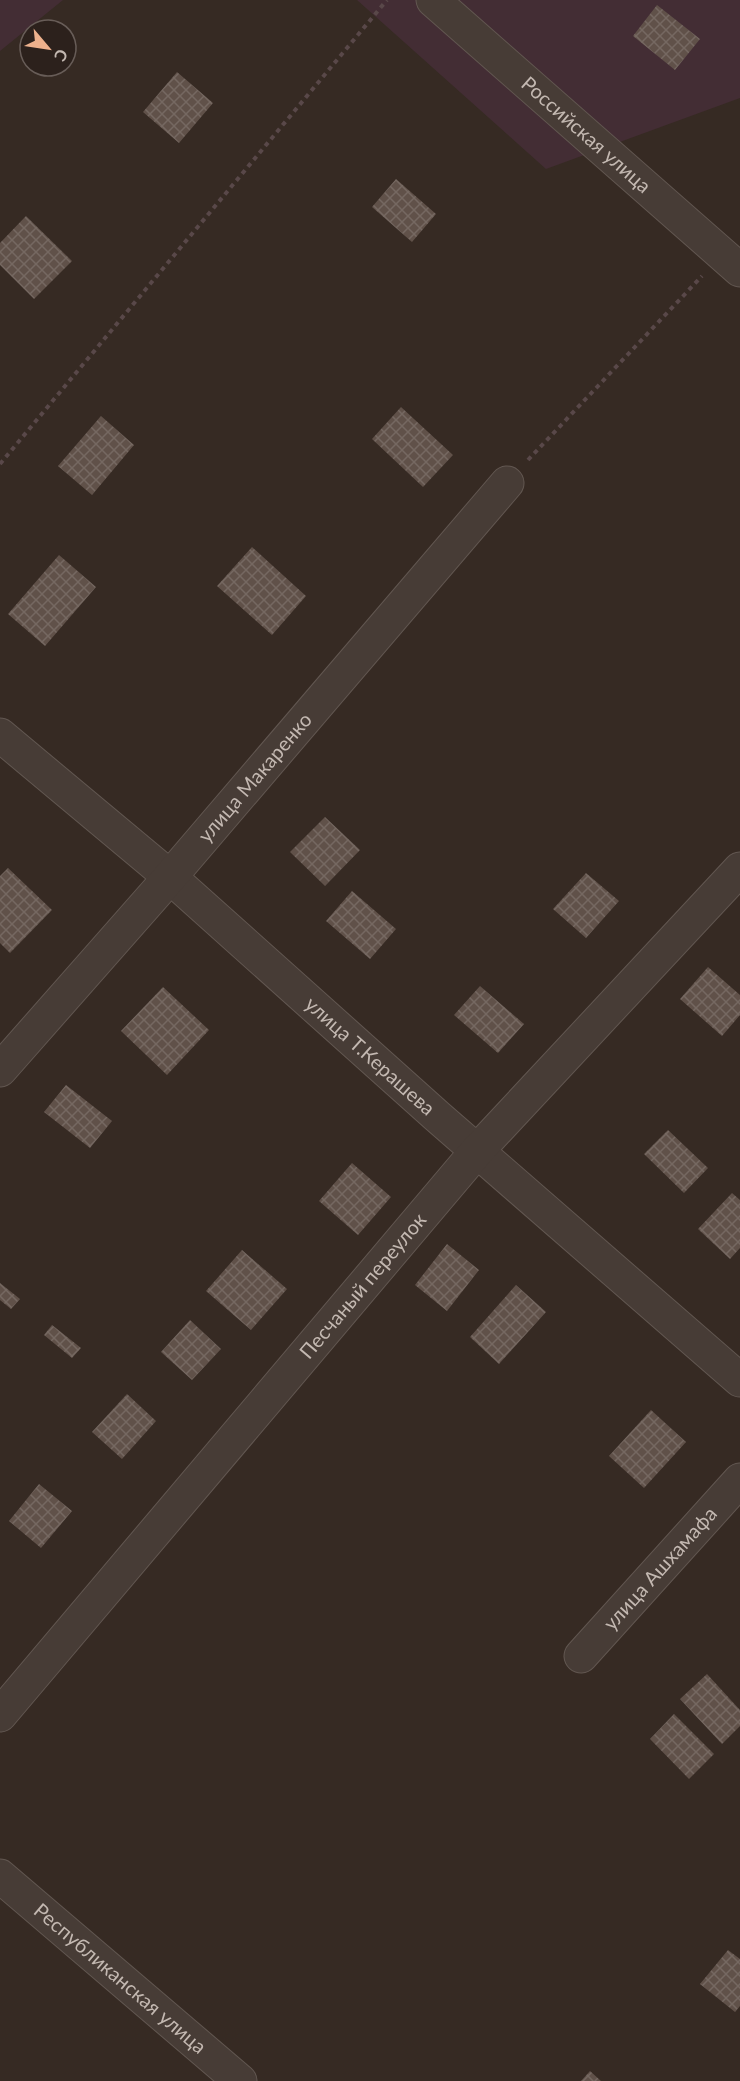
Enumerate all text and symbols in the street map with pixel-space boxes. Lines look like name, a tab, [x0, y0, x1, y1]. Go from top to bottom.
north arrow	[18, 18, 78, 78]
text: С	[50, 46, 72, 65]
street label: Российская улица	[517, 71, 656, 197]
street label: улица Макаренко	[192, 707, 316, 847]
street label: улица Т.Керашева	[301, 991, 441, 1120]
street label: Песчаный переулок	[294, 1207, 431, 1363]
street label: улица Ашхамафа	[598, 1501, 721, 1634]
street label: Республиканская улица	[30, 1898, 212, 2058]

